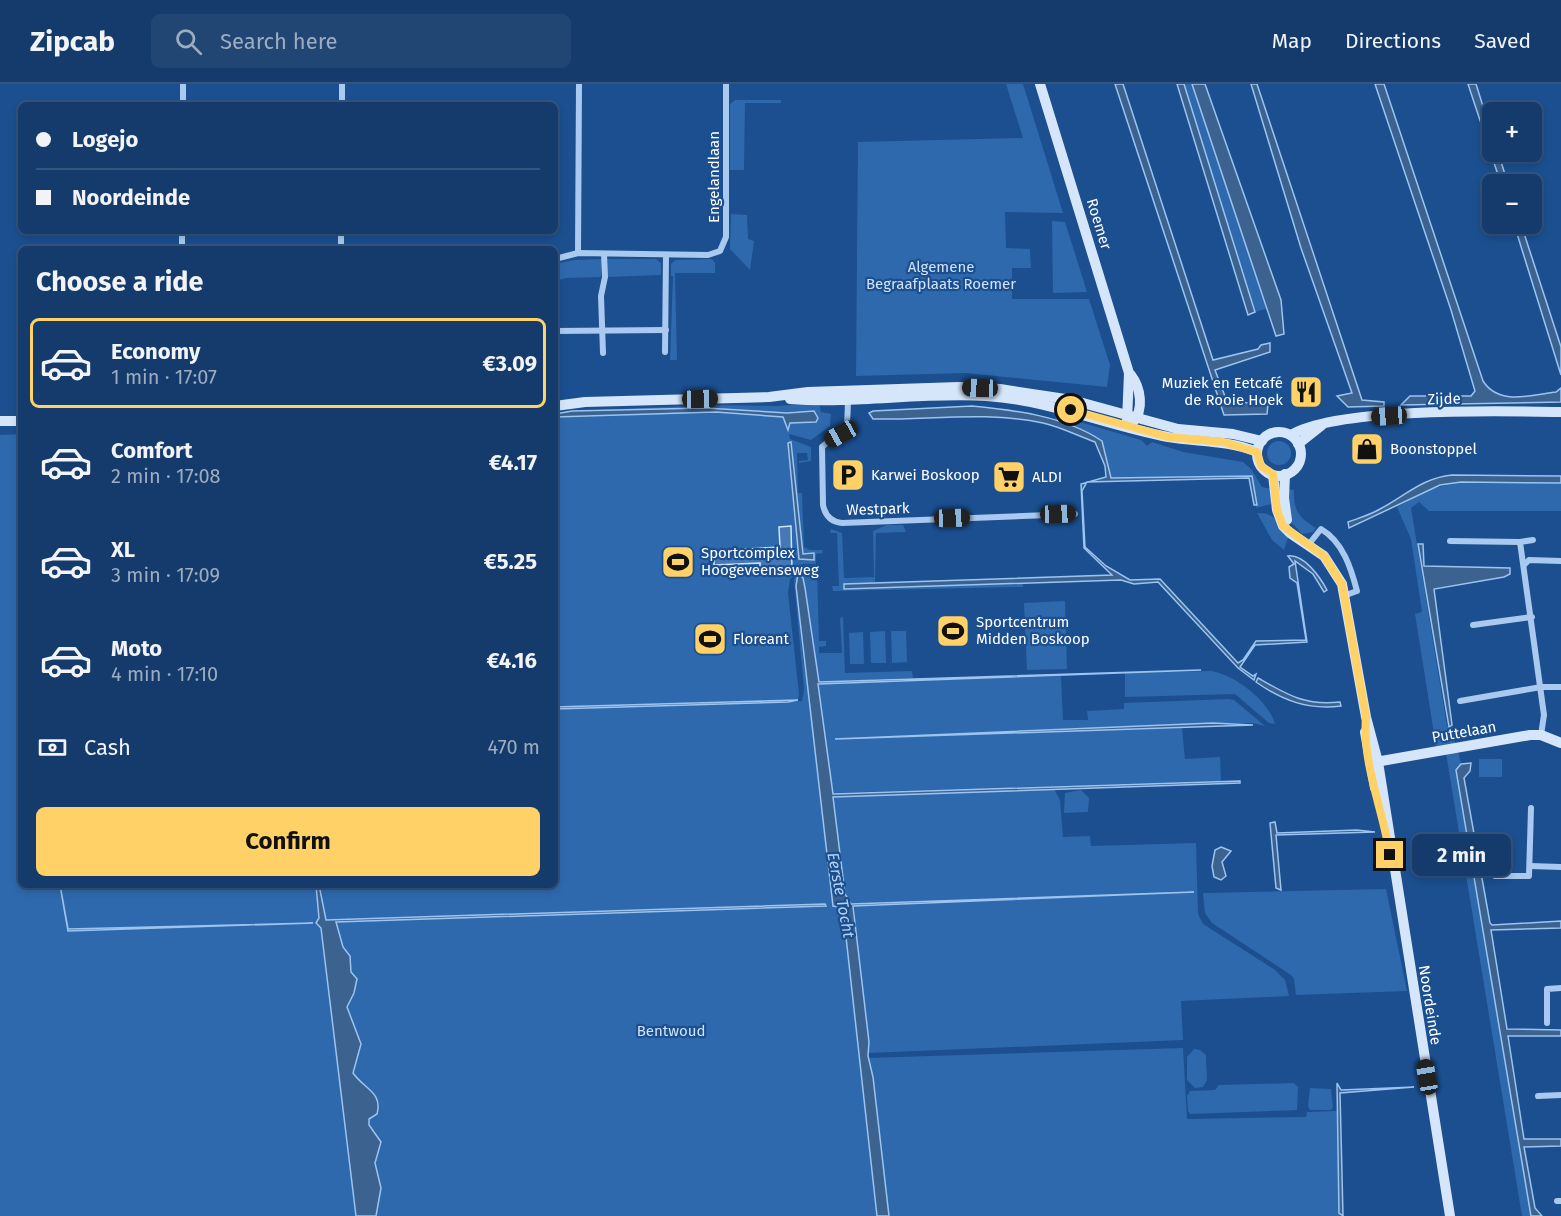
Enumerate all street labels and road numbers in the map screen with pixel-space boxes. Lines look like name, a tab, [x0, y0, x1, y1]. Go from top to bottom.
street label: Engelandlaan	[705, 131, 723, 223]
street label: Roemer	[1083, 196, 1115, 252]
street label: Zijde	[1427, 389, 1461, 409]
street label: Westpark	[846, 499, 910, 519]
street label: Puttelaan	[1430, 717, 1498, 747]
street label: Noordeinde	[1415, 964, 1445, 1046]

